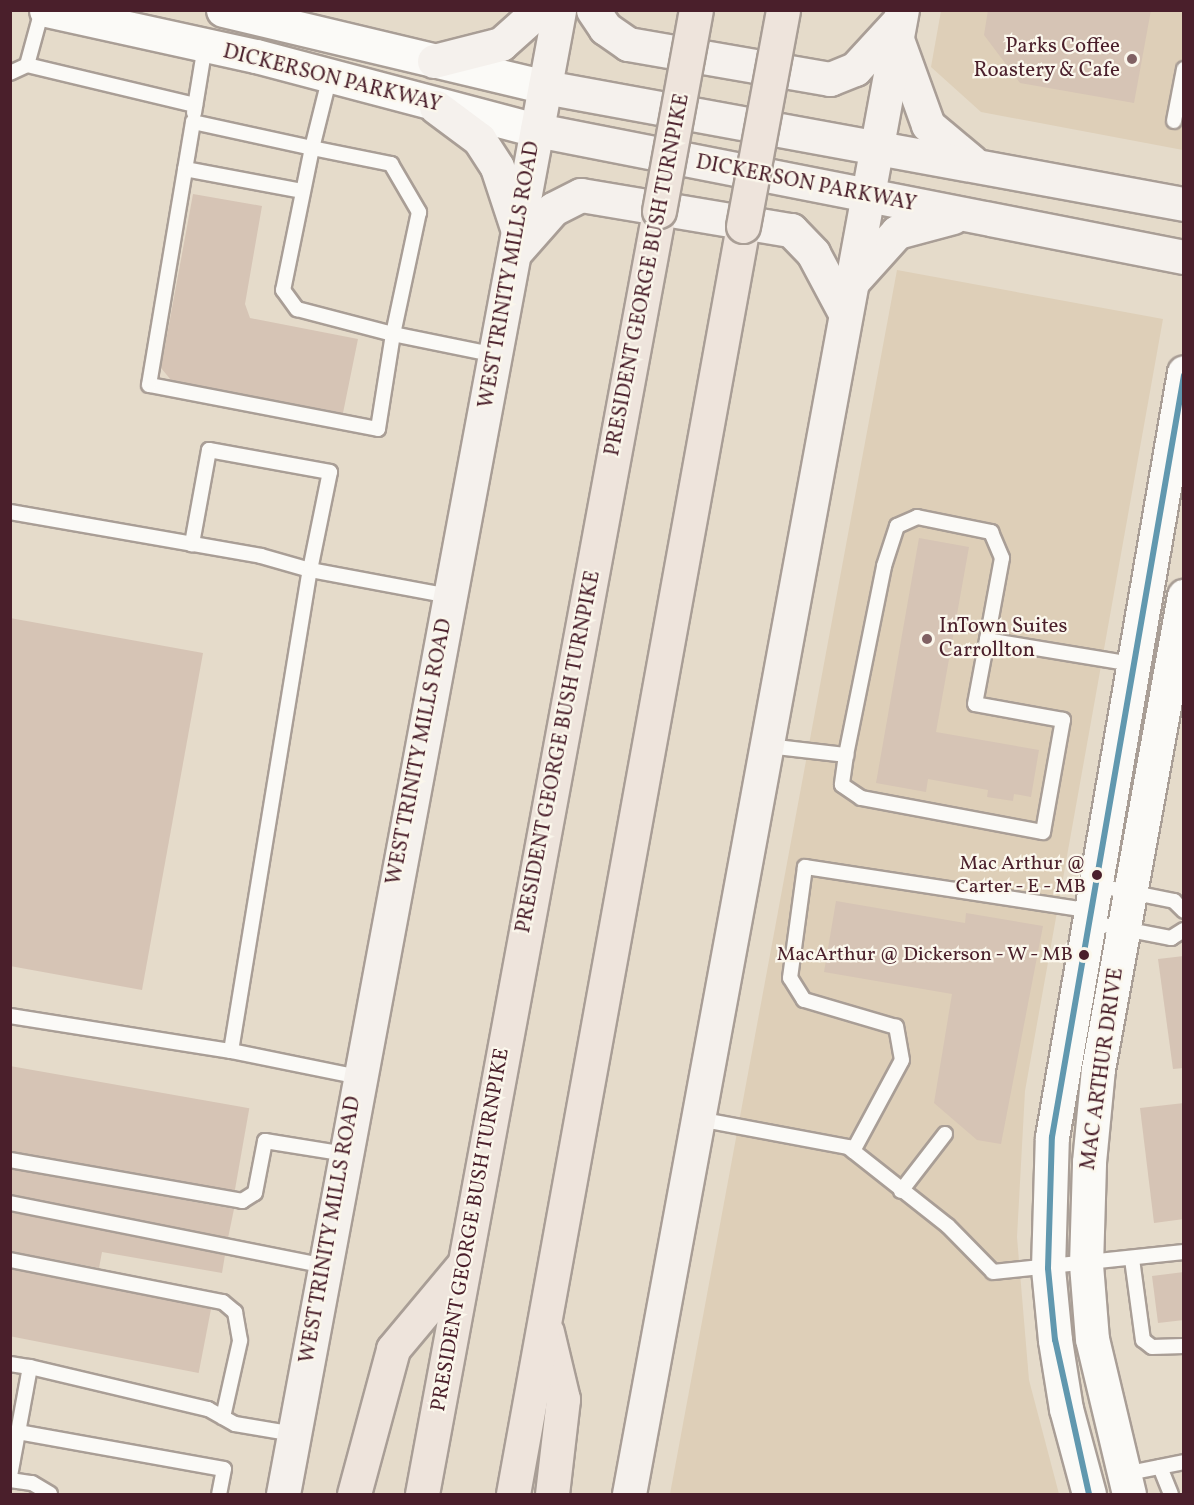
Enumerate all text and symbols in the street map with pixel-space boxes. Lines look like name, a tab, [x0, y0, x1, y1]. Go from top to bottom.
place label: Parks Coffee Roastery & Cafe	[973, 34, 1120, 84]
street label: DICKERSON PARKWAY	[220, 40, 444, 118]
marker: Parks Coffee Roastery & Cafe	[1125, 52, 1139, 66]
street label: PRESIDENT GEORGE BUSH TURNPIKE	[600, 91, 696, 459]
street label: WEST TRINITY MILLS ROAD	[474, 139, 546, 411]
street label: DICKERSON PARKWAY	[694, 150, 918, 218]
street label: PRESIDENT GEORGE BUSH TURNPIKE	[511, 568, 607, 936]
place label: InTown Suites Carrollton	[939, 614, 1067, 664]
street label: WEST TRINITY MILLS ROAD	[382, 616, 458, 888]
marker: InTown Suites Carrollton	[920, 632, 934, 646]
place label: Mac Arthur @ Carter - E - MB	[954, 852, 1086, 899]
marker: Mac Arthur @ Carter - E - MB	[1091, 869, 1103, 881]
place label: MacArthur @ Dickerson - W - MB	[774, 943, 1073, 967]
marker: MacArthur @ Dickerson - W - MB	[1078, 949, 1090, 961]
street label: MAC ARTHUR DRIVE	[1076, 966, 1130, 1172]
street label: PRESIDENT GEORGE BUSH TURNPIKE	[426, 1046, 516, 1414]
street label: WEST TRINITY MILLS ROAD	[295, 1094, 367, 1366]

